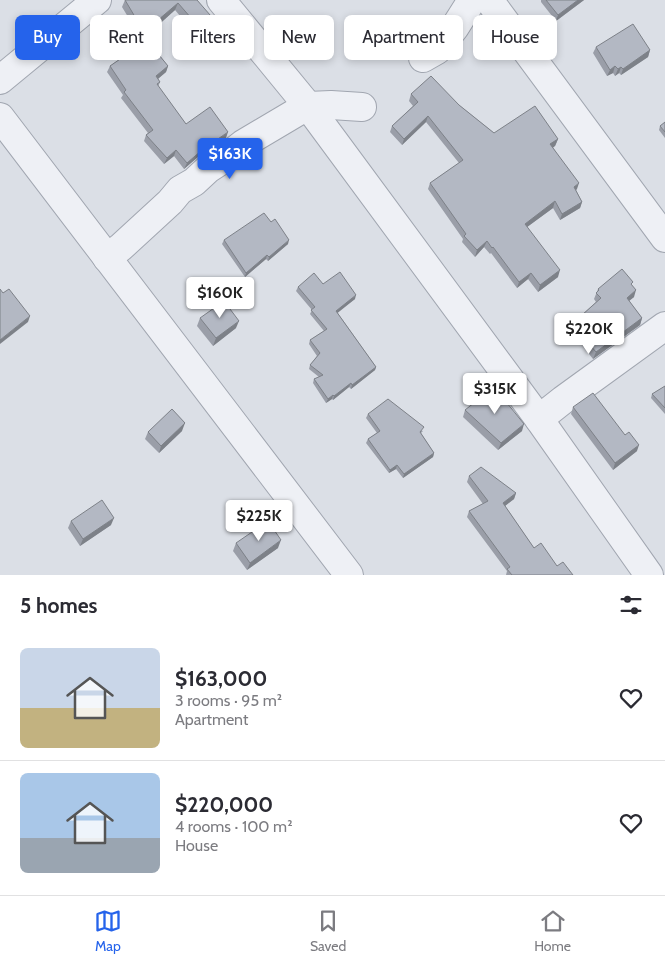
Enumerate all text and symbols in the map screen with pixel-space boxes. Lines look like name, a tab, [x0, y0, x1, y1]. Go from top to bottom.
chip: Buy	[15, 15, 80, 60]
chip: Rent	[90, 15, 162, 60]
chip: Filters	[172, 15, 254, 60]
chip: New	[264, 15, 334, 60]
chip: Apartment	[344, 15, 463, 60]
chip: House	[473, 15, 557, 60]
pin: $163K	[195, 138, 265, 180]
text: $163K	[209, 144, 251, 163]
pin: $160K	[185, 276, 255, 319]
text: $160K	[197, 283, 243, 302]
pin: $220K	[554, 312, 624, 355]
text: $220K	[565, 319, 613, 338]
pin: $315K	[460, 372, 530, 415]
text: $315K	[474, 379, 516, 398]
pin: $225K	[224, 500, 294, 542]
text: $225K	[237, 506, 281, 525]
icon: filters	[617, 591, 645, 619]
text: 5 homes	[20, 593, 98, 618]
text: $163,000	[175, 666, 267, 691]
icon: home	[60, 668, 120, 728]
icon: heart	[617, 684, 645, 712]
text: 3 rooms · 95 m²	[175, 691, 282, 710]
text: Apartment	[175, 710, 248, 729]
text: $220,000	[175, 792, 273, 817]
icon: home	[60, 793, 120, 853]
icon: heart	[617, 809, 645, 837]
text: 4 rooms · 100 m²	[175, 817, 292, 836]
text: House	[175, 836, 218, 855]
tab: Map	[94, 907, 122, 955]
tab: Saved	[310, 907, 346, 955]
tab: Home	[534, 907, 571, 955]

